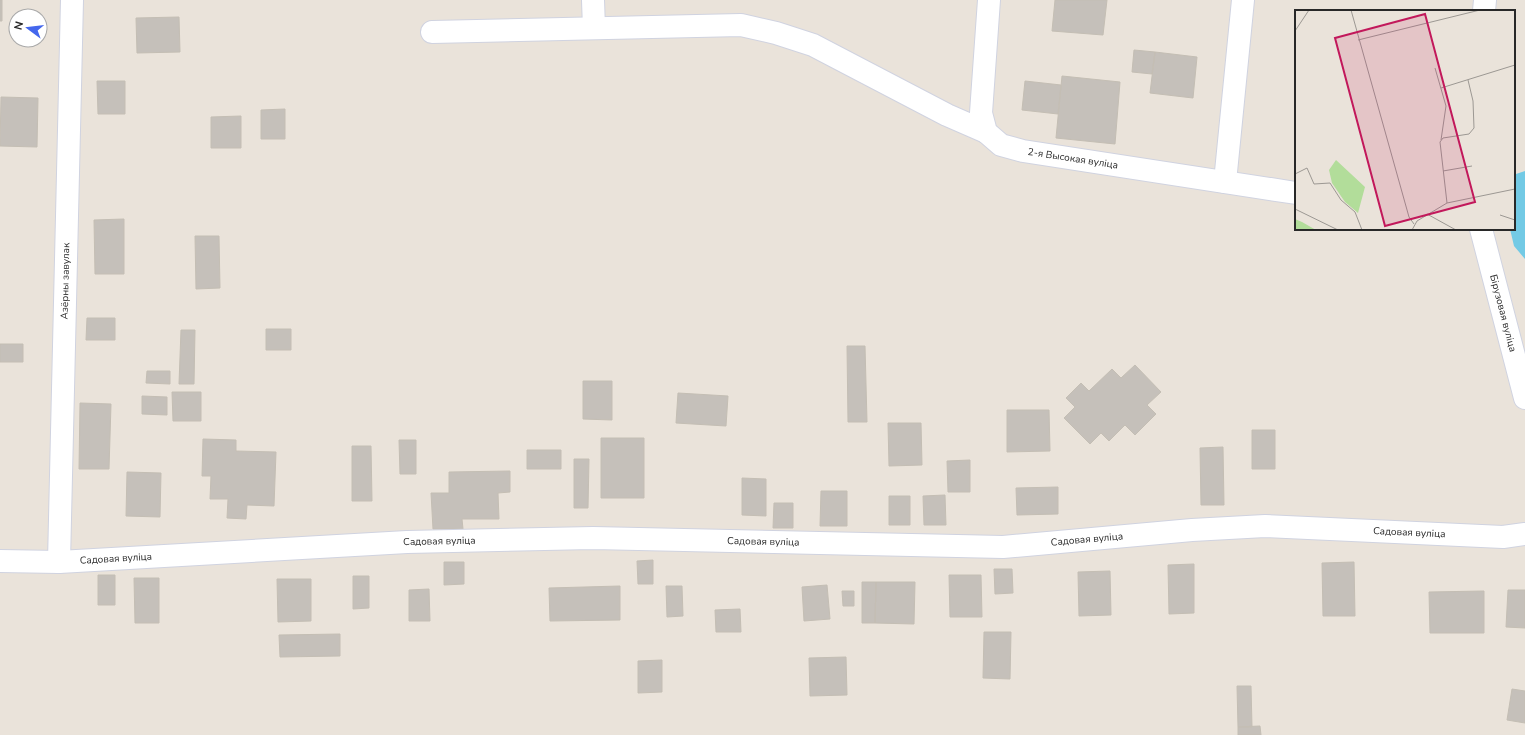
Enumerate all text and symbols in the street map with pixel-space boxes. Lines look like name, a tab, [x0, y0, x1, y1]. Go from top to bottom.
north arrow	[8, 8, 48, 48]
inset map	[1295, 10, 1515, 230]
text: N	[11, 20, 27, 31]
street label: 2-я Высокая вуліца	[1027, 145, 1119, 173]
street label: Азёрны завулак	[58, 242, 73, 320]
street label: Бірузовая вуліца	[1486, 273, 1520, 353]
street label: Садовая вуліца	[1373, 524, 1446, 541]
street label: Садовая вуліца	[1050, 529, 1124, 550]
street label: Садовая вуліца	[403, 534, 476, 549]
street label: Садовая вуліца	[727, 534, 800, 550]
street label: Садовая вуліца	[79, 550, 152, 568]

